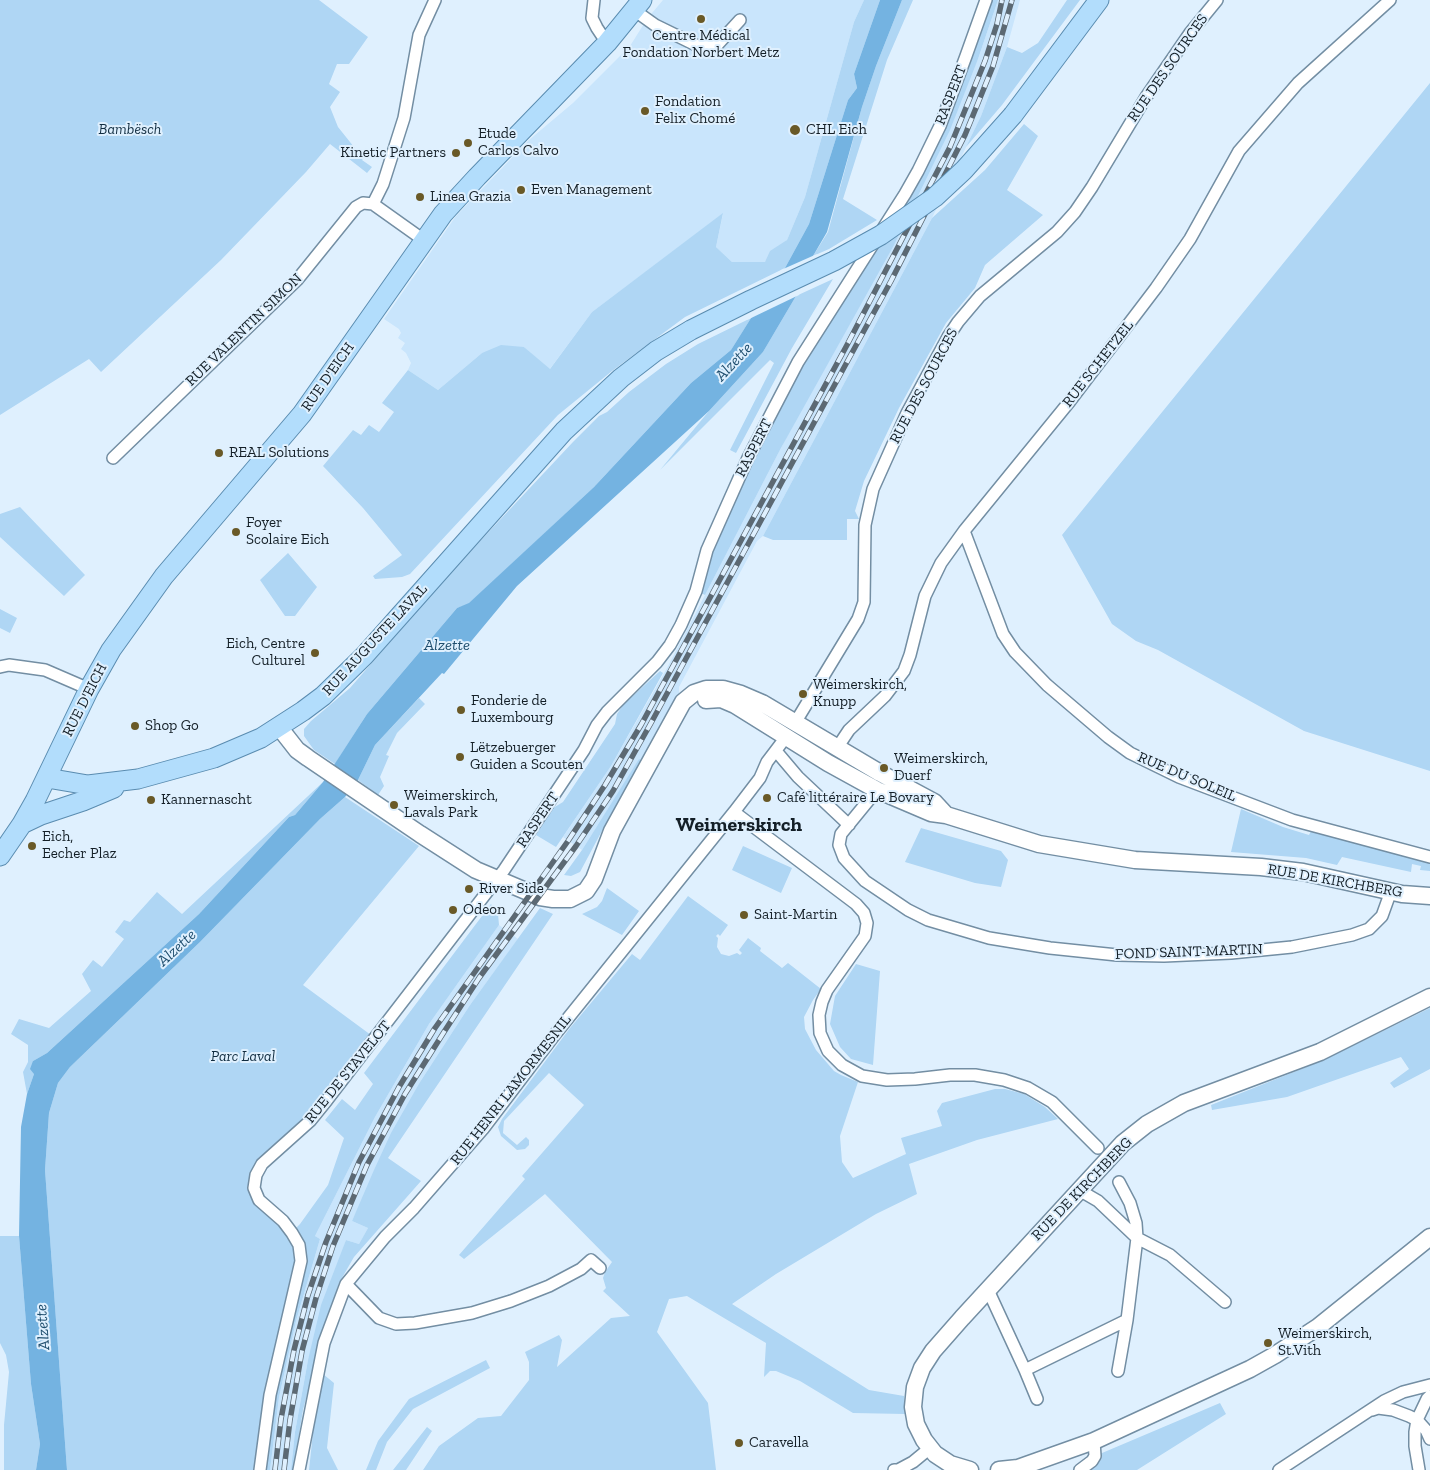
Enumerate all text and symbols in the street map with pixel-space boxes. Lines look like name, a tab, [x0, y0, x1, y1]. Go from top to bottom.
street label: RUE DES SOURCES	[1124, 10, 1212, 126]
marker: Centre Médical Fondation Norbert Metz	[695, 13, 707, 25]
place label: Centre Médical Fondation Norbert Metz	[623, 27, 779, 62]
street label: RASPERT	[931, 62, 971, 128]
place label: Fondation Felix Chomé	[655, 93, 735, 128]
marker: Fondation Felix Chomé	[639, 105, 651, 117]
park label: Bambësch	[99, 121, 161, 139]
place label: CHL Eich	[806, 121, 867, 139]
marker: CHL Eich	[788, 123, 802, 137]
place label: Etude Carlos Calvo	[478, 125, 559, 160]
marker: Etude Carlos Calvo	[462, 137, 474, 149]
place label: Kinetic Partners	[340, 144, 446, 162]
marker: Kinetic Partners	[450, 147, 462, 159]
place label: Even Management	[531, 181, 652, 199]
marker: Even Management	[515, 184, 527, 196]
place label: Linea Grazia	[430, 188, 511, 206]
marker: Linea Grazia	[414, 191, 426, 203]
street label: RUE VALENTIN SIMON	[182, 270, 306, 390]
street label: RUE SCHETZEL	[1059, 317, 1137, 411]
street label: RUE DES SOURCES	[886, 325, 962, 447]
street label: RUE D'EICH	[298, 339, 358, 415]
water label: Alzette	[711, 339, 757, 385]
street label: RASPERT	[732, 416, 776, 480]
place label: REAL Solutions	[229, 444, 329, 462]
marker: REAL Solutions	[213, 447, 225, 459]
place label: Foyer Scolaire Eich	[246, 514, 329, 549]
marker: Foyer Scolaire Eich	[230, 526, 242, 538]
street label: RUE AUGUSTE LAVAL	[319, 581, 431, 699]
place label: Eich, Centre Culturel	[226, 635, 305, 670]
water label: Alzette	[424, 635, 470, 655]
marker: Eich, Centre Culturel	[309, 647, 321, 659]
street label: RUE D'EICH	[59, 660, 111, 740]
place label: Weimerskirch, Knupp	[813, 676, 907, 711]
marker: Weimerskirch, Knupp	[797, 688, 809, 700]
place label: Fonderie de Luxembourg	[471, 692, 554, 727]
marker: Fonderie de Luxembourg	[455, 704, 467, 716]
place label: Shop Go	[145, 717, 199, 735]
marker: Shop Go	[129, 720, 141, 732]
place label: Lëtzebuerger Guiden a Scouten	[470, 739, 583, 774]
street label: RUE DU SOLEIL	[1135, 748, 1239, 806]
place label: Weimerskirch, Duerf	[894, 750, 988, 785]
marker: Lëtzebuerger Guiden a Scouten	[454, 751, 466, 763]
marker: Weimerskirch, Duerf	[878, 762, 890, 774]
place label: Weimerskirch, Lavals Park	[404, 787, 498, 822]
street label: RASPERT	[513, 789, 563, 851]
place label: Café littéraire Le Bovary	[777, 789, 934, 807]
place label: Kannernascht	[161, 791, 252, 809]
marker: Café littéraire Le Bovary	[761, 792, 773, 804]
marker: Kannernascht	[145, 794, 157, 806]
marker: Weimerskirch, Lavals Park	[388, 799, 400, 811]
district label: Weimerskirch	[676, 813, 802, 837]
place label: Eich, Eecher Plaz	[42, 828, 117, 863]
marker: Eich, Eecher Plaz	[26, 840, 38, 852]
street label: RUE DE KIRCHBERG	[1266, 860, 1404, 902]
place label: River Side	[479, 880, 544, 898]
marker: River Side	[463, 883, 475, 895]
place label: Odeon	[463, 901, 506, 919]
marker: Odeon	[447, 904, 459, 916]
place label: Saint-Martin	[754, 906, 837, 924]
marker: Saint-Martin	[738, 909, 750, 921]
water label: Alzette	[154, 925, 200, 971]
street label: FOND SAINT-MARTIN	[1115, 940, 1263, 964]
street label: RUE HENRI LAMORMESNIL	[447, 1011, 575, 1169]
street label: RUE DE STAVELOT	[301, 1017, 395, 1127]
park label: Parc Laval	[211, 1048, 275, 1066]
street label: RUE DE KIRCHBERG	[1028, 1134, 1136, 1244]
water label: Alzette	[32, 1303, 54, 1351]
place label: Weimerskirch, St.Vith	[1278, 1325, 1372, 1360]
marker: Weimerskirch, St.Vith	[1262, 1337, 1274, 1349]
place label: Caravella	[749, 1434, 809, 1452]
marker: Caravella	[733, 1437, 745, 1449]

